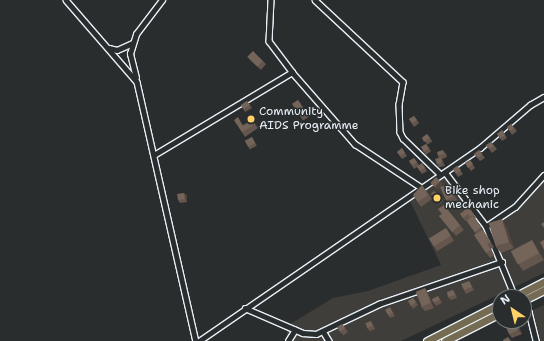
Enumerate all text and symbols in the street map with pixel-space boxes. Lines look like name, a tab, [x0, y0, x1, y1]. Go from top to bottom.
place label: Community AIDS Programme	[259, 105, 359, 133]
marker: Community AIDS Programme	[246, 114, 256, 124]
place label: Bike shop mechanic	[445, 184, 500, 212]
marker: Bike shop mechanic	[432, 193, 442, 203]
north arrow	[492, 289, 532, 329]
text: N	[498, 291, 513, 308]

